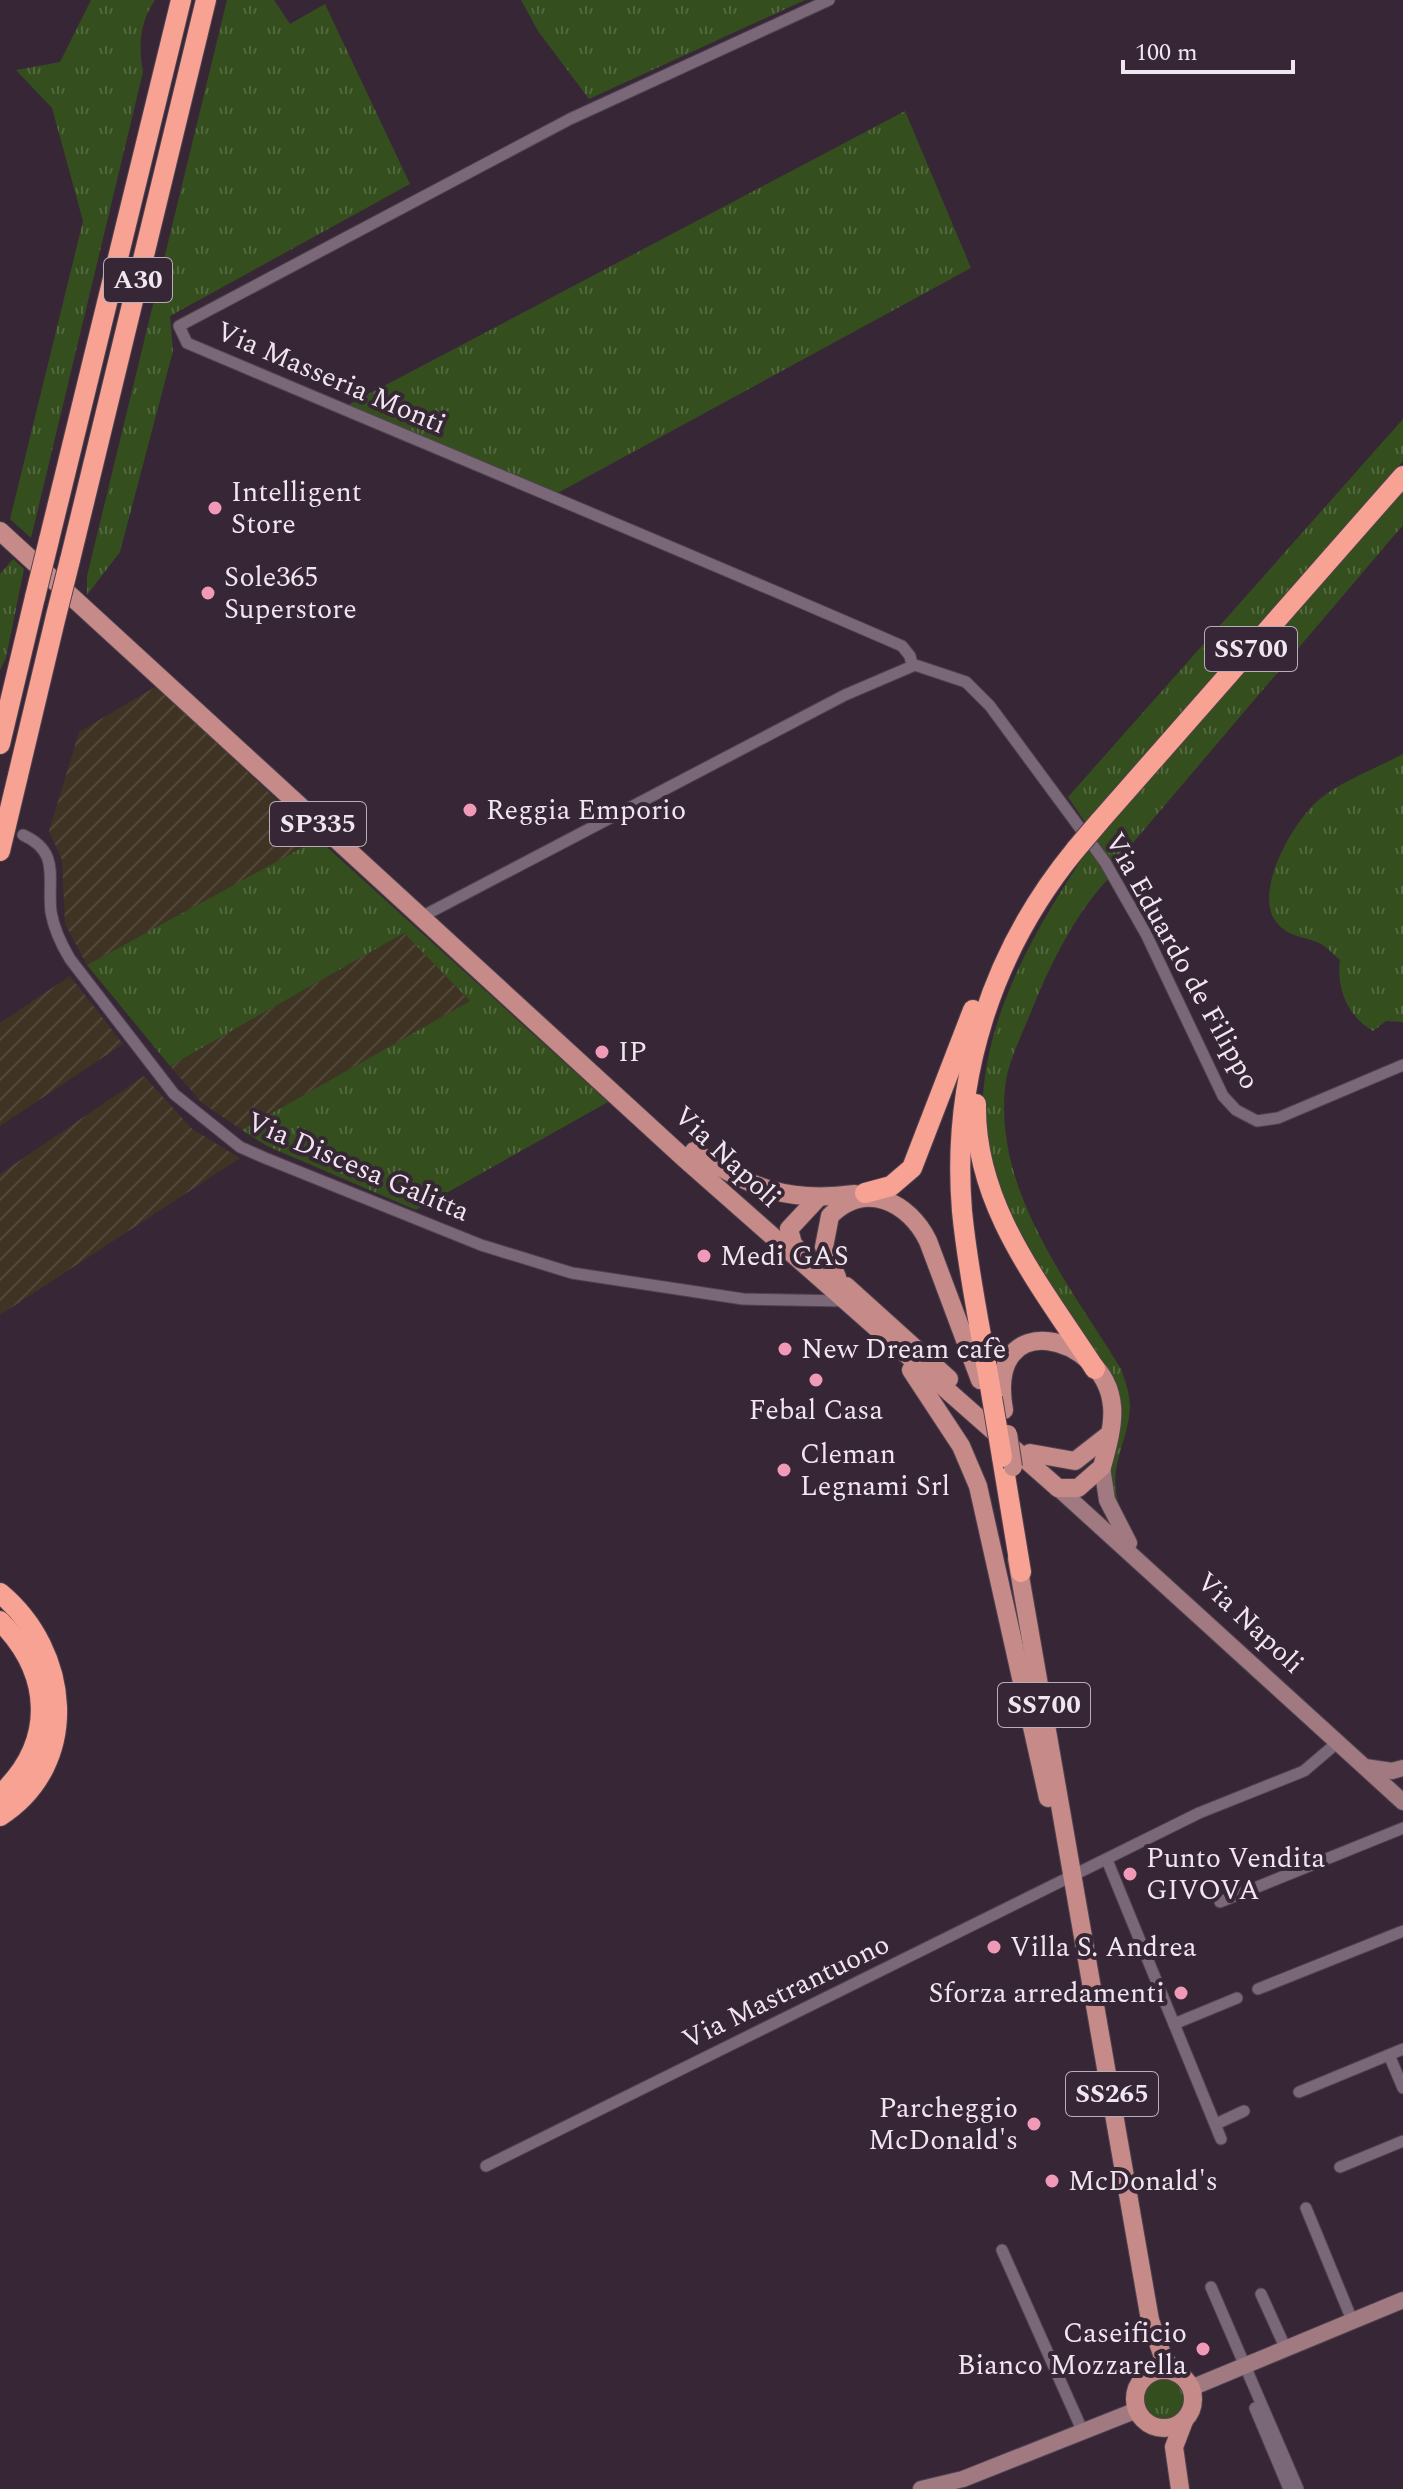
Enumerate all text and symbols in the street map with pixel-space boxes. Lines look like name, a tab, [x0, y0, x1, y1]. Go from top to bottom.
scale bar	[1123, 24, 1293, 74]
text: 100 m	[1135, 35, 1198, 71]
road number: A30	[104, 258, 172, 302]
street label: Via Masseria Monti	[210, 310, 452, 446]
place label: Intelligent Store	[231, 471, 362, 546]
marker: Intelligent Store	[206, 499, 224, 517]
place label: Sole365 Superstore	[224, 556, 357, 631]
marker: Sole365 Superstore	[199, 584, 217, 602]
road number: SS700	[1205, 627, 1297, 671]
place label: Reggia Emporio	[486, 789, 686, 832]
marker: Reggia Emporio	[461, 801, 479, 819]
road number: SP335	[270, 802, 366, 846]
street label: Via Eduardo de Filippo	[1093, 825, 1271, 1097]
place label: IP	[618, 1031, 647, 1074]
marker: IP	[593, 1043, 611, 1061]
street label: Via Napoli	[663, 1096, 791, 1218]
street label: Via Discesa Galitta	[240, 1101, 476, 1233]
place label: Medi GAS	[720, 1235, 849, 1278]
marker: Medi GAS	[695, 1247, 713, 1265]
place label: New Dream cafè	[801, 1328, 1006, 1371]
marker: New Dream cafè	[776, 1340, 794, 1358]
marker: Febal Casa	[807, 1371, 825, 1389]
place label: Febal Casa	[749, 1389, 883, 1432]
place label: Cleman Legnami Srl	[800, 1433, 950, 1508]
marker: Cleman Legnami Srl	[775, 1461, 793, 1479]
street label: Via Napoli	[1186, 1562, 1314, 1684]
road number: SS700	[998, 1683, 1090, 1727]
place label: Punto Vendita GIVOVA	[1146, 1837, 1325, 1912]
marker: Punto Vendita GIVOVA	[1121, 1865, 1139, 1883]
street label: Via Mastrantuono	[675, 1923, 897, 2061]
place label: Villa S. Andrea	[1010, 1926, 1197, 1969]
marker: Villa S. Andrea	[985, 1938, 1003, 1956]
place label: Sforza arredamenti	[928, 1972, 1165, 2015]
marker: Sforza arredamenti	[1172, 1984, 1190, 2002]
road number: SS265	[1066, 2072, 1158, 2116]
place label: Parcheggio McDonald's	[868, 2087, 1018, 2162]
marker: Parcheggio McDonald's	[1025, 2115, 1043, 2133]
place label: McDonald's	[1068, 2160, 1218, 2203]
marker: McDonald's	[1043, 2172, 1061, 2190]
place label: Caseificio Bianco Mozzarella	[957, 2312, 1187, 2387]
marker: Caseificio Bianco Mozzarella	[1194, 2340, 1212, 2358]

